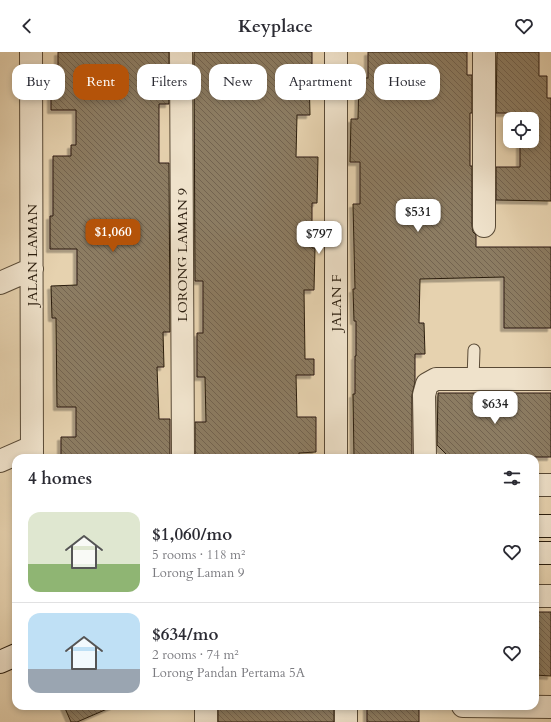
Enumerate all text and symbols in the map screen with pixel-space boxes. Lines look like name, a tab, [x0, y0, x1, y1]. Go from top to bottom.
text: Keyplace	[238, 14, 313, 39]
icon: back	[16, 15, 38, 37]
icon: heart	[513, 15, 535, 37]
chip: Buy	[12, 64, 65, 100]
chip: Rent	[73, 64, 129, 100]
chip: Filters	[137, 64, 201, 100]
chip: New	[209, 64, 267, 100]
chip: Apartment	[275, 64, 366, 100]
chip: House	[374, 64, 440, 100]
map controls	[503, 112, 539, 148]
button: locate	[503, 112, 539, 148]
street label: LORONG LAMAN 9	[173, 188, 192, 322]
pin: $531	[394, 199, 442, 233]
text: $531	[405, 203, 431, 221]
street label: JALAN LAMAN	[23, 204, 42, 308]
pin: $1,060	[80, 219, 146, 253]
pin: $797	[295, 221, 343, 255]
text: $1,060	[94, 223, 132, 241]
text: $797	[306, 225, 332, 243]
street label: JALAN F	[327, 275, 346, 333]
pin: $634	[471, 391, 519, 425]
text: $634	[482, 395, 508, 413]
text: 4 homes	[28, 467, 92, 490]
icon: filters	[501, 467, 523, 489]
text: $1,060/mo	[152, 523, 232, 546]
icon: home	[60, 528, 108, 576]
icon: heart	[501, 541, 523, 563]
text: 5 rooms · 118 m²	[152, 546, 245, 564]
text: Lorong Laman 9	[152, 564, 244, 582]
text: $634/mo	[152, 623, 218, 646]
icon: home	[60, 629, 108, 677]
icon: heart	[501, 642, 523, 664]
text: 2 rooms · 74 m²	[152, 646, 239, 664]
text: Lorong Pandan Pertama 5A	[152, 664, 305, 682]

